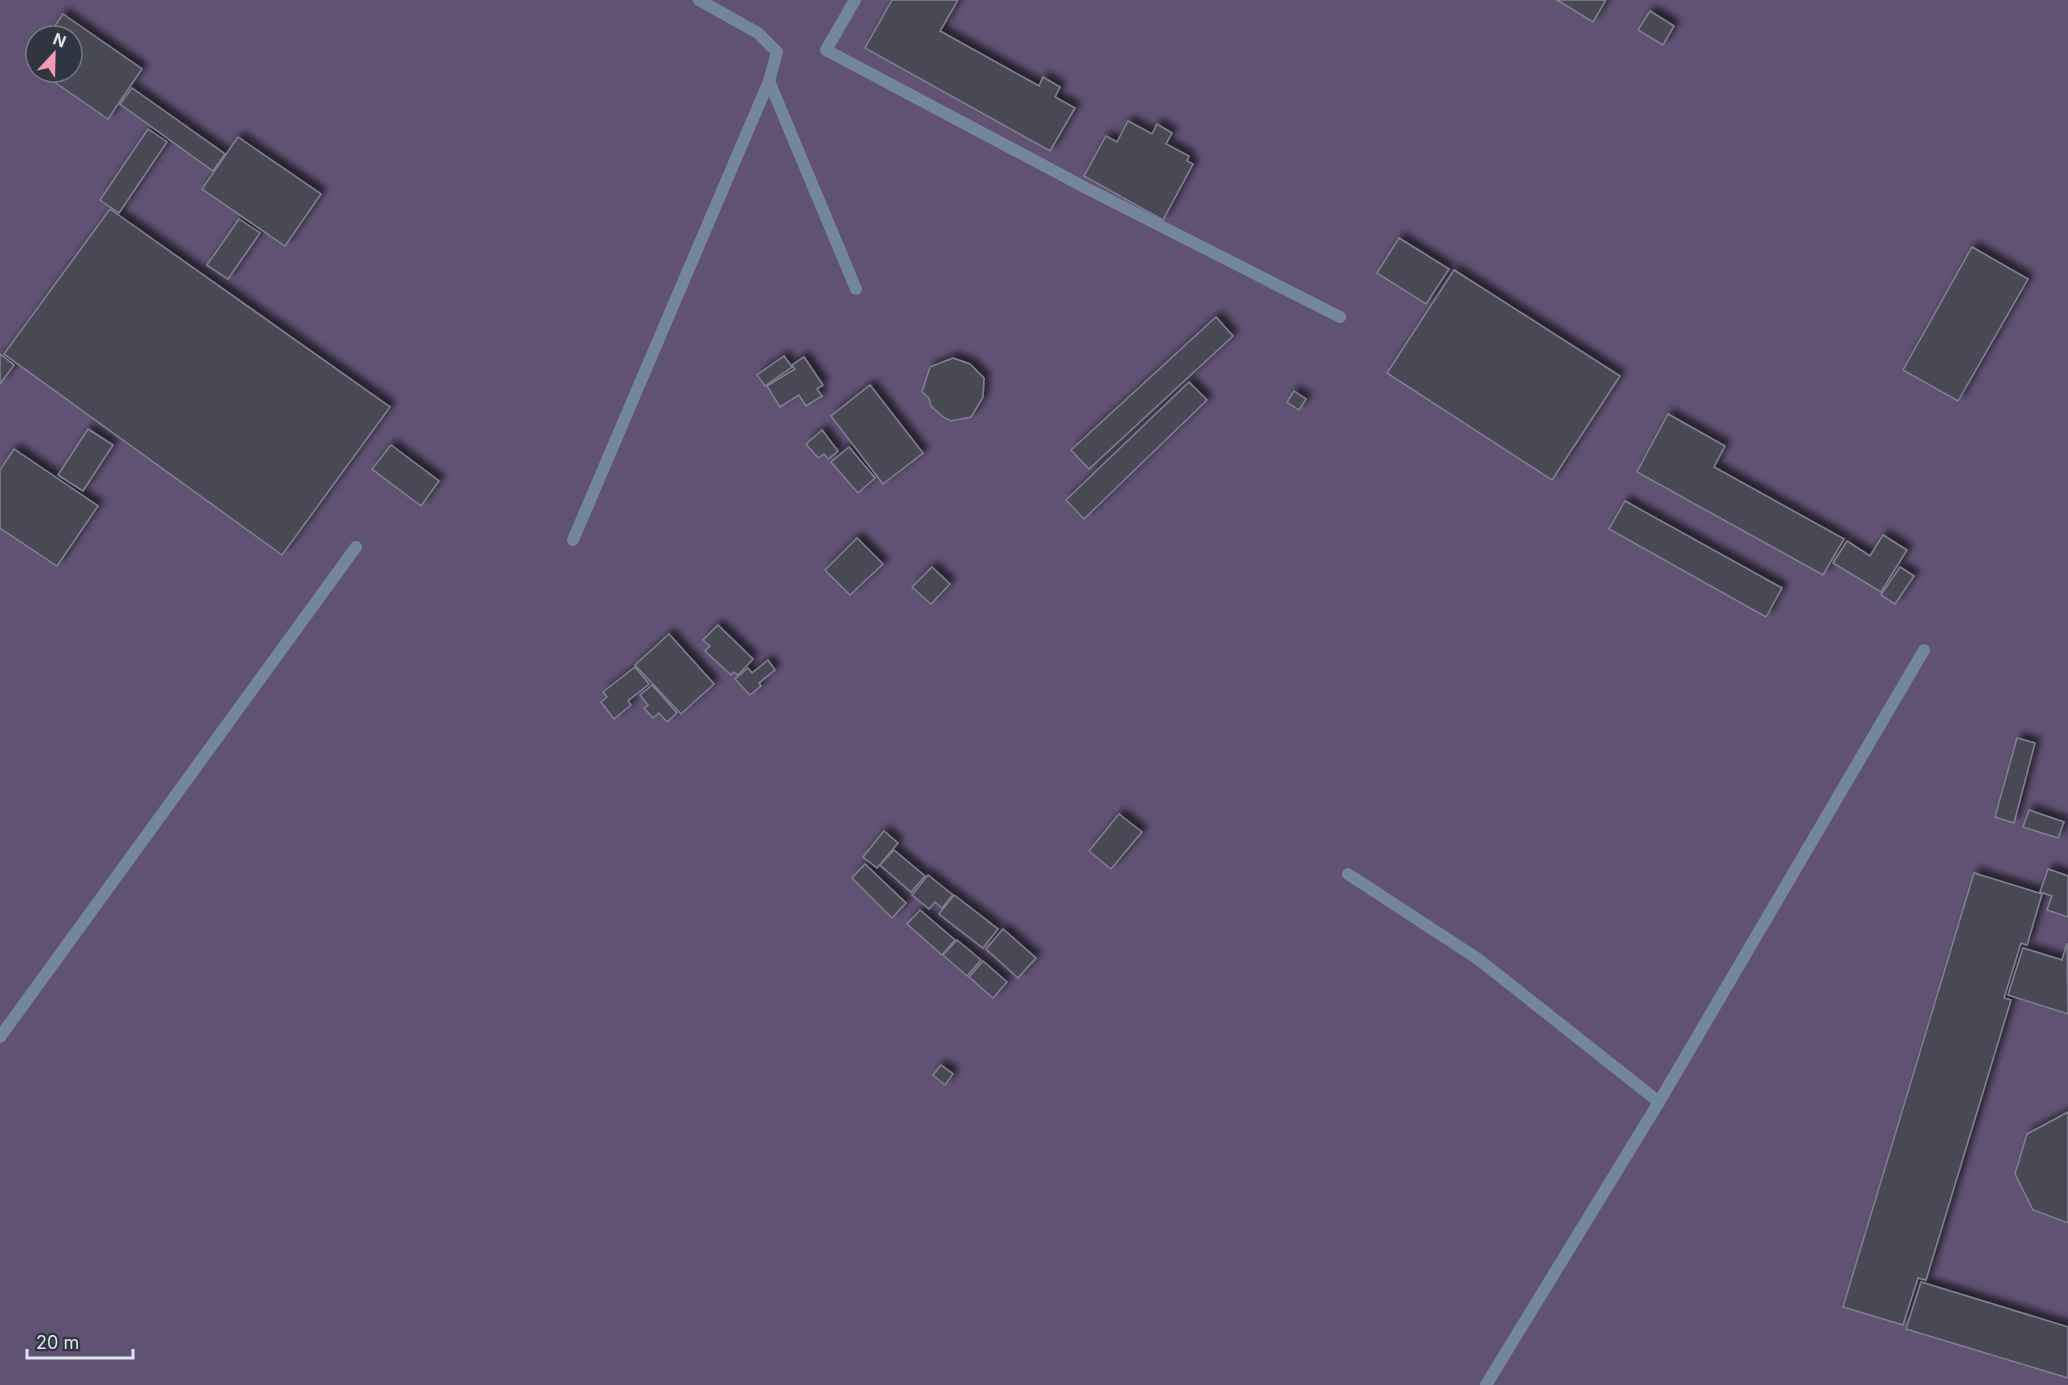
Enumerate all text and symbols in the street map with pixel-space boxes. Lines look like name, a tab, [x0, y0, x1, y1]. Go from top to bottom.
north arrow	[24, 24, 84, 84]
text: N	[50, 29, 69, 52]
scale bar	[27, 1322, 134, 1360]
text: 20 m	[36, 1332, 79, 1353]

